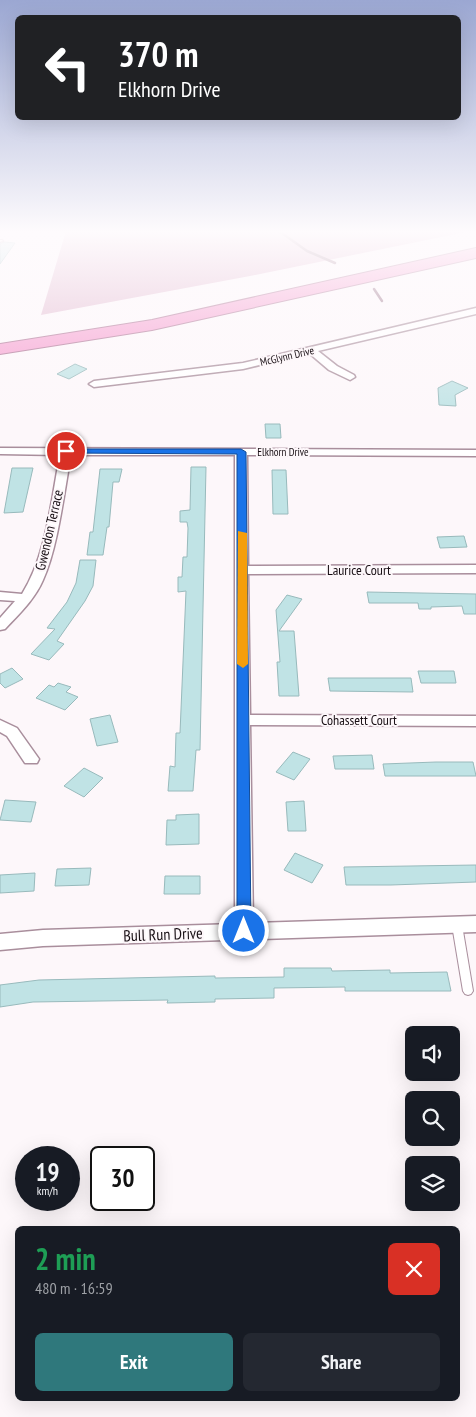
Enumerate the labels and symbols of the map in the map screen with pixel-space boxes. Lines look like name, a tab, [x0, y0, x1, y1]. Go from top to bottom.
street label: McGlynn Drive	[259, 343, 316, 369]
pin	[45, 430, 87, 472]
street label: Elkhorn Drive	[257, 445, 309, 459]
street label: Gwendon Terrace	[31, 488, 67, 572]
street label: Laurice Court	[327, 561, 391, 579]
street label: Cohassett Court	[321, 711, 397, 729]
position arrow	[217, 904, 269, 956]
street label: Bull Run Drive	[123, 923, 203, 945]
speed limit sign: 30	[90, 1146, 155, 1211]

